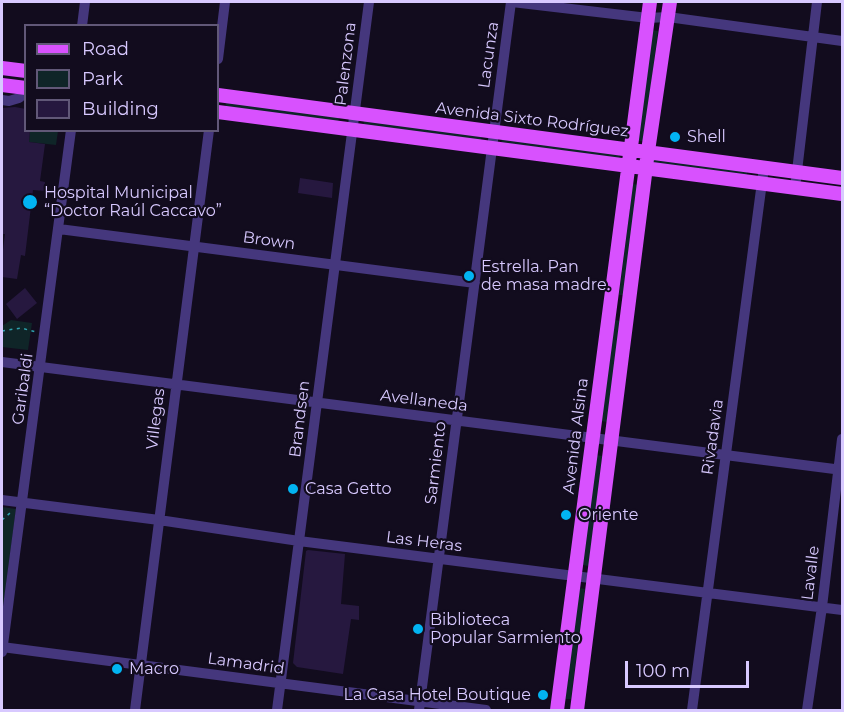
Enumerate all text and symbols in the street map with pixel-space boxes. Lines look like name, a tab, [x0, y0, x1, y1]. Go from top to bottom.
street label: Lacunza	[475, 20, 503, 90]
street label: Palenzona	[331, 21, 361, 107]
legend	[24, 24, 219, 132]
text: Road	[82, 38, 129, 60]
text: Park	[82, 68, 123, 90]
text: Building	[82, 98, 159, 120]
street label: Avenida Sixto Rodríguez	[434, 99, 630, 141]
place label: Shell	[687, 127, 726, 147]
marker: Shell	[668, 130, 682, 144]
place label: Hospital Municipal “Doctor Raúl Caccavo”	[44, 183, 222, 221]
marker: Hospital Municipal “Doctor Raúl Caccavo”	[21, 193, 39, 211]
street label: Brown	[241, 228, 297, 254]
place label: Estrella. Pan de masa madre.	[481, 257, 610, 295]
marker: Estrella. Pan de masa madre.	[462, 269, 476, 283]
street label: Garibaldi	[8, 352, 38, 426]
street label: Avenida Alsina	[559, 377, 593, 495]
street label: Brandsen	[286, 380, 314, 458]
street label: Avellaneda	[379, 386, 469, 416]
street label: Villegas	[143, 387, 169, 451]
street label: Rivadavia	[698, 398, 728, 476]
street label: Sarmiento	[421, 420, 451, 506]
place label: Casa Getto	[305, 479, 392, 499]
marker: Casa Getto	[286, 482, 300, 496]
place label: Oriente	[578, 505, 638, 525]
marker: Oriente	[559, 508, 573, 522]
street label: Las Heras	[385, 528, 463, 556]
street label: Lavalle	[798, 545, 824, 601]
place label: Biblioteca Popular Sarmiento	[430, 610, 581, 648]
marker: Biblioteca Popular Sarmiento	[411, 622, 425, 636]
street label: Lamadrid	[206, 649, 286, 679]
scale bar	[628, 649, 752, 687]
place label: Macro	[129, 659, 179, 679]
text: 100 m	[636, 660, 690, 682]
marker: Macro	[110, 662, 124, 676]
place label: La Casa Hotel Boutique	[344, 685, 531, 705]
marker: La Casa Hotel Boutique	[536, 688, 550, 702]

